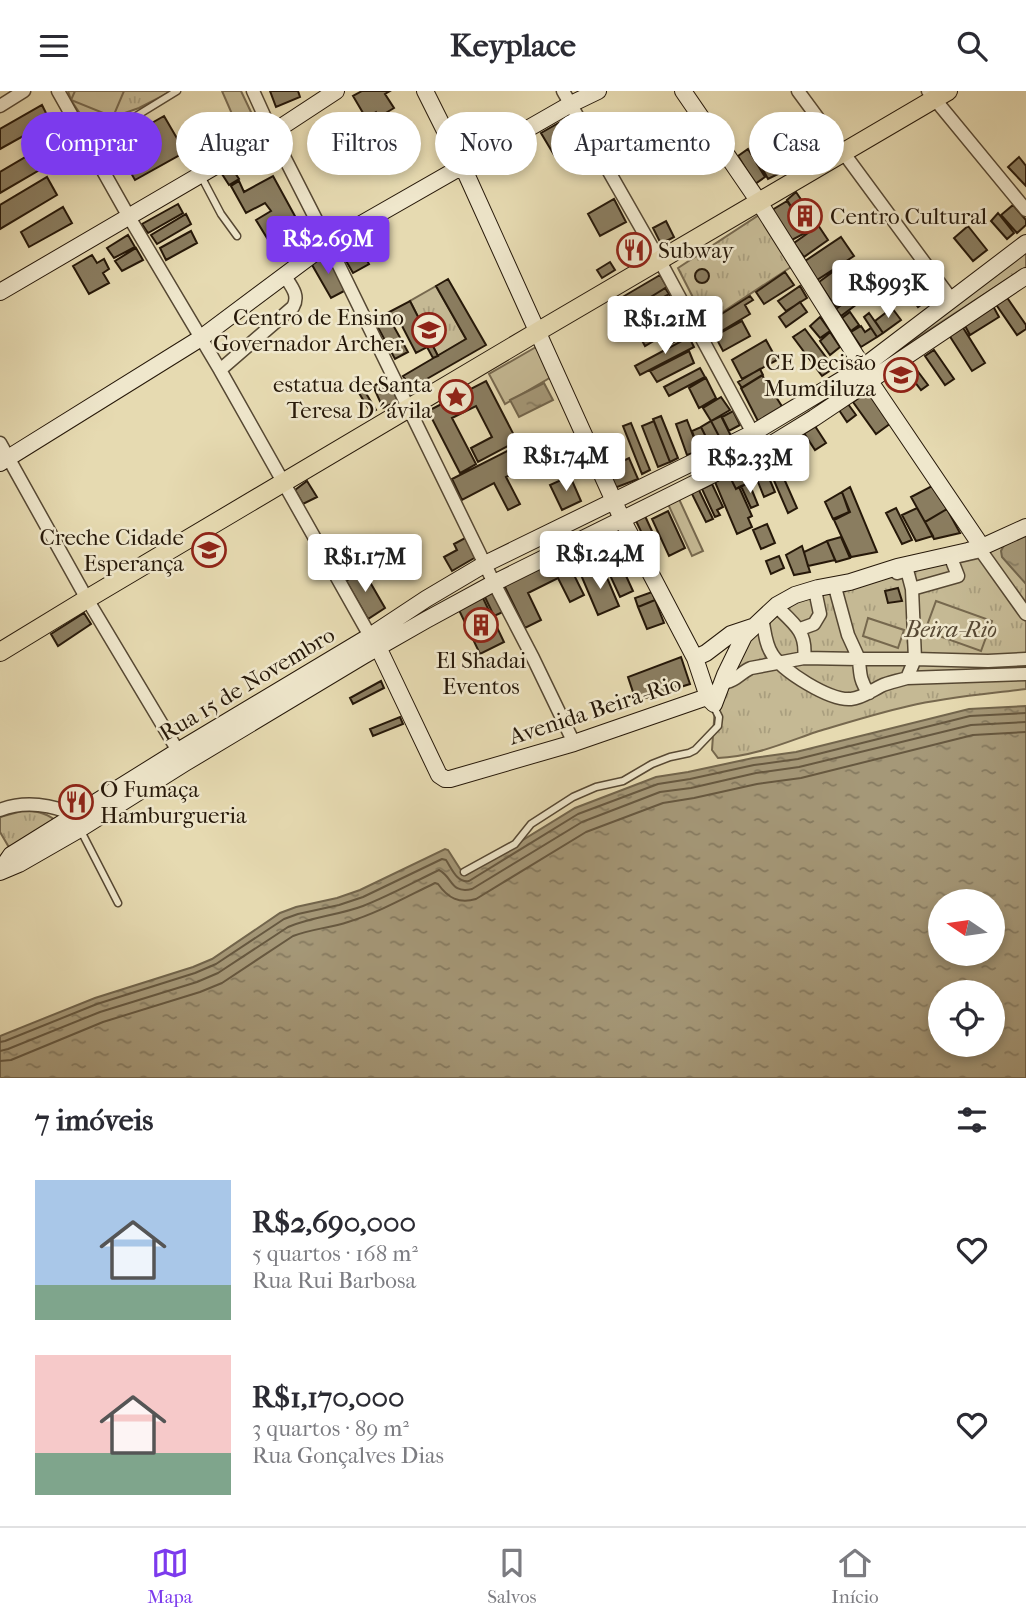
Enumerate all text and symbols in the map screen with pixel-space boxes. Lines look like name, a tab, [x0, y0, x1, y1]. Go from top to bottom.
icon: menu	[35, 27, 73, 65]
text: Keyplace	[450, 27, 576, 64]
icon: search	[953, 27, 991, 65]
chip: Comprar	[21, 112, 162, 175]
chip: Alugar	[176, 112, 293, 175]
chip: Filtros	[307, 112, 421, 175]
chip: Novo	[435, 112, 537, 175]
chip: Apartamento	[551, 112, 735, 175]
chip: Casa	[749, 112, 844, 175]
building icon: Centro Cultural	[786, 197, 824, 235]
place label: Centro Cultural	[830, 203, 988, 230]
pin: R$2.69M	[263, 216, 393, 276]
text: R$2.69M	[282, 225, 374, 252]
restaurant icon: Subway	[615, 231, 653, 269]
place label: Subway	[658, 237, 734, 264]
pin: R$993K	[831, 261, 945, 320]
text: R$993K	[848, 269, 928, 296]
pin: R$1.21M	[600, 296, 730, 356]
place label: Centro de Ensino Governador Archer	[213, 304, 404, 357]
text: R$1.21M	[623, 305, 707, 332]
school or university icon: Centro de Ensino Governador Archer	[410, 311, 448, 349]
place label: CE Decisão Mumdiluza	[764, 349, 876, 402]
school or university icon: CE Decisão Mumdiluza	[882, 356, 920, 394]
place label: estatua de Santa Teresa D´ávila	[273, 371, 432, 424]
place icon: estatua de Santa Teresa D´ávila	[437, 378, 475, 416]
pin: R$1.74M	[501, 433, 631, 493]
pin: R$2.33M	[685, 435, 815, 495]
text: R$1.74M	[523, 442, 609, 469]
text: R$2.33M	[707, 444, 793, 471]
place label: Creche Cidade Esperança	[39, 524, 184, 577]
school or university icon: Creche Cidade Esperança	[190, 531, 228, 569]
pin: R$1.24M	[535, 531, 665, 591]
pin: R$1.17M	[300, 535, 430, 594]
text: R$1.24M	[556, 540, 644, 567]
text: R$1.17M	[324, 543, 406, 570]
building icon: El Shadai Eventos	[462, 606, 500, 644]
park label: Beira-Rio	[903, 616, 997, 643]
street label: Rua 15 de Novembro	[154, 621, 340, 747]
place label: El Shadai Eventos	[436, 647, 527, 700]
street label: Avenida Beira-Rio	[505, 669, 684, 751]
place label: O Fumaça Hamburgueria	[100, 776, 247, 829]
restaurant icon: O Fumaça Hamburgueria	[57, 783, 95, 821]
north arrow	[928, 889, 1004, 966]
map controls	[928, 889, 1005, 1057]
button: locate	[928, 980, 1005, 1057]
icon: filters	[953, 1101, 991, 1139]
text: 7 imóveis	[35, 1103, 153, 1138]
text: R$2,690,000	[252, 1205, 416, 1240]
icon: home	[91, 1208, 175, 1292]
icon: heart	[953, 1231, 991, 1269]
text: 5 quartos · 168 m²	[252, 1240, 418, 1267]
text: Rua Rui Barbosa	[252, 1267, 416, 1294]
text: R$1,170,000	[252, 1380, 405, 1415]
icon: home	[91, 1383, 175, 1467]
icon: heart	[953, 1406, 991, 1444]
text: 3 quartos · 89 m²	[252, 1415, 409, 1442]
text: Rua Gonçalves Dias	[252, 1442, 444, 1469]
tab: Mapa	[147, 1544, 193, 1608]
tab: Salvos	[487, 1544, 537, 1608]
tab: Início	[831, 1544, 879, 1608]

